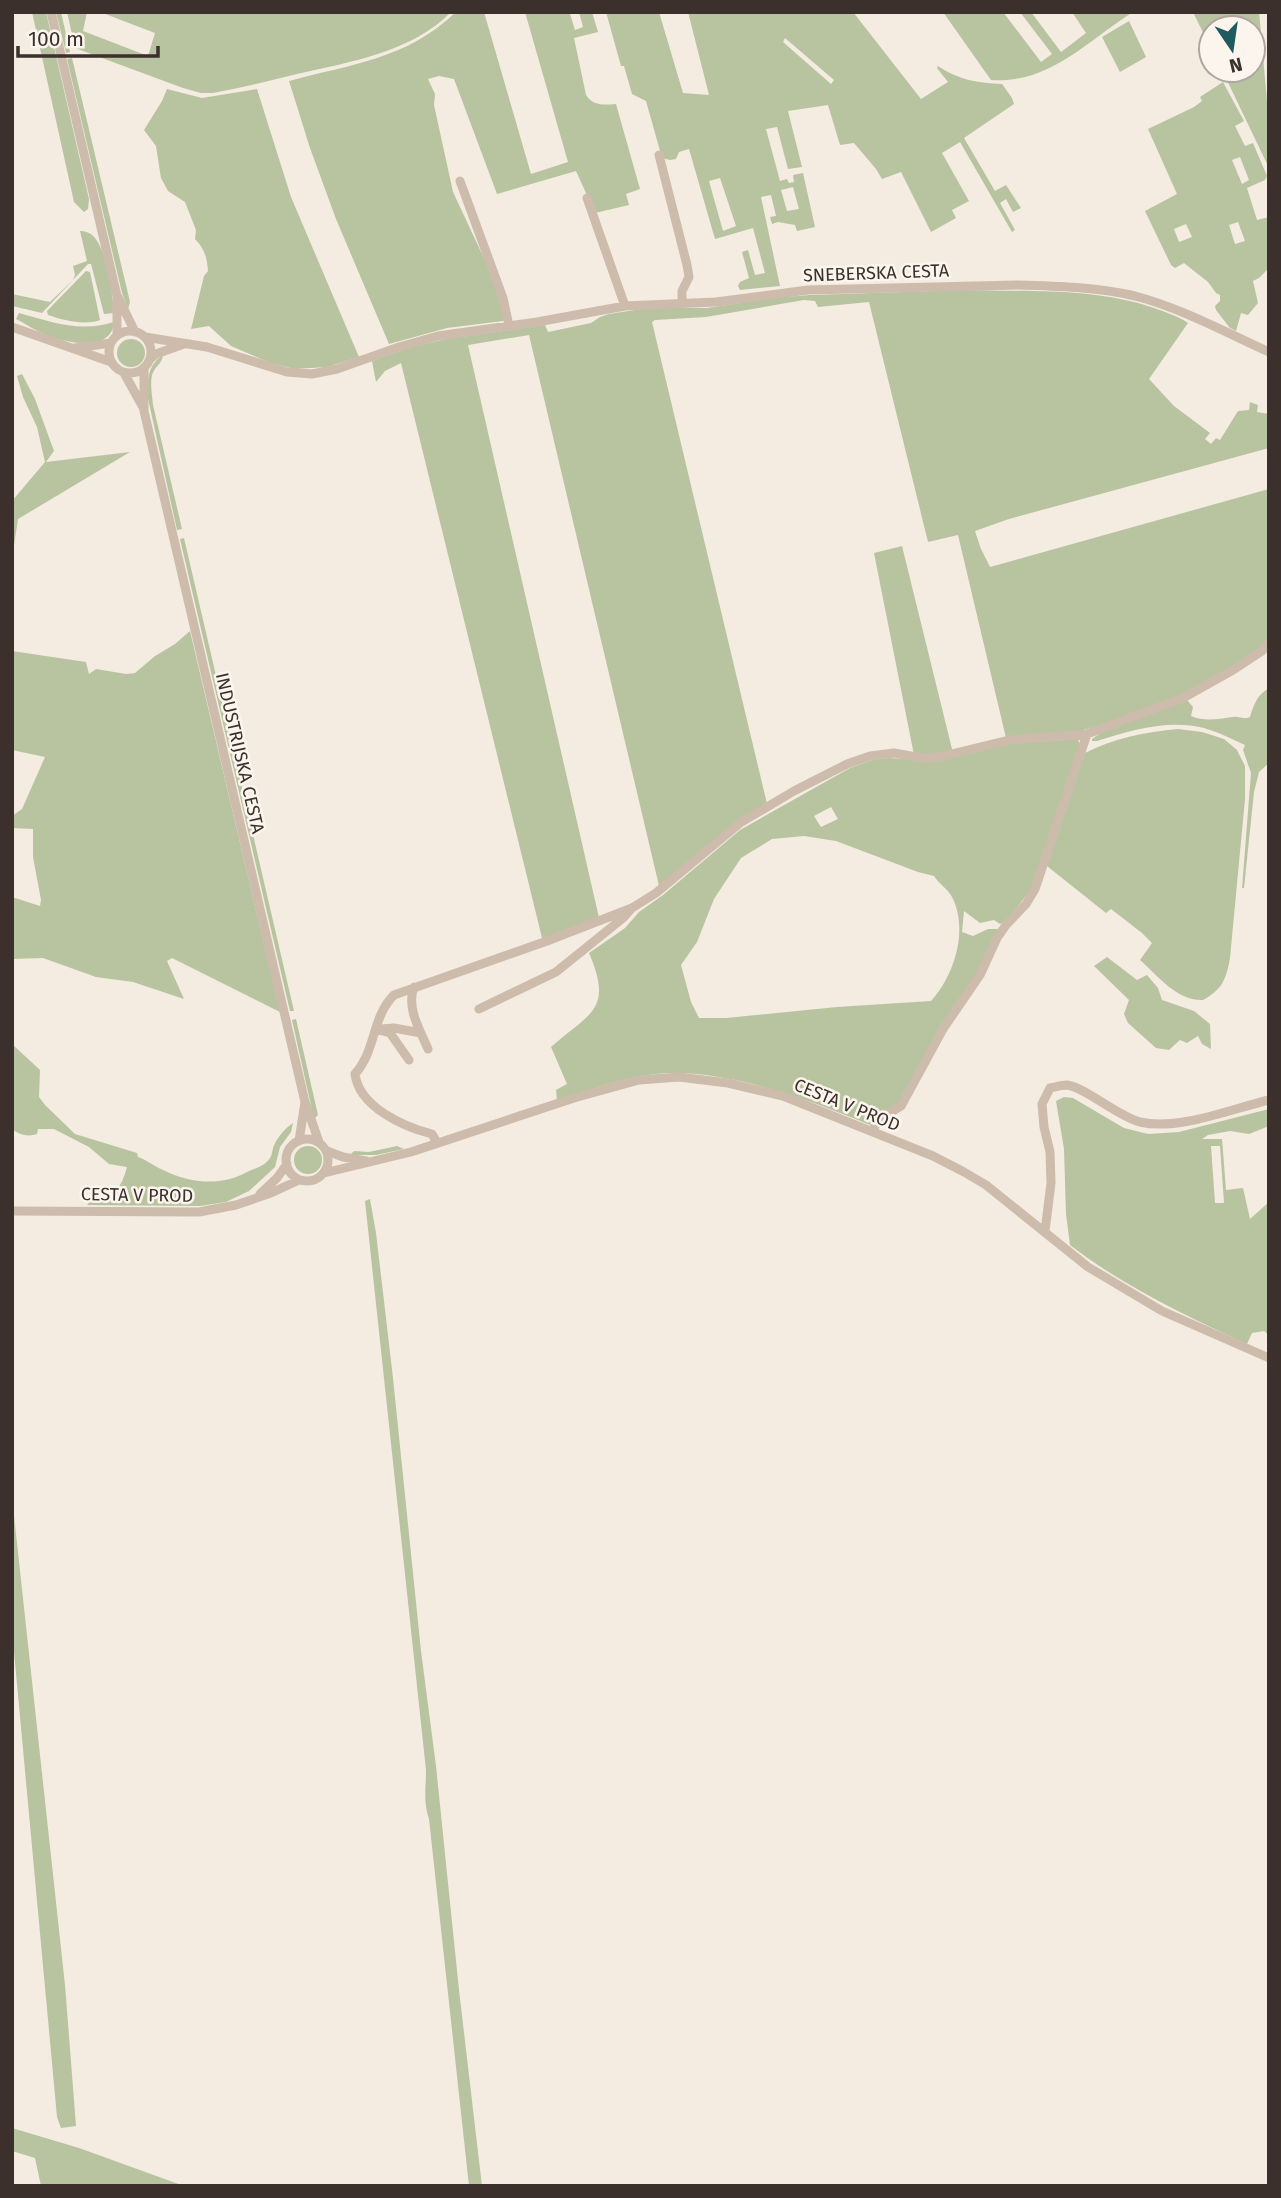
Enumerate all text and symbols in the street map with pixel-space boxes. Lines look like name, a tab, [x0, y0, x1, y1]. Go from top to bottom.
scale bar	[18, 14, 158, 58]
north arrow	[1197, 14, 1267, 84]
text: 100 m	[28, 26, 84, 52]
text: N	[1227, 52, 1244, 78]
street label: SNEBERSKA CESTA	[803, 259, 950, 287]
street label: INDUSTRIJSKA CESTA	[211, 670, 269, 836]
street label: CESTA V PROD	[791, 1074, 903, 1136]
street label: CESTA V PROD	[81, 1183, 193, 1207]

